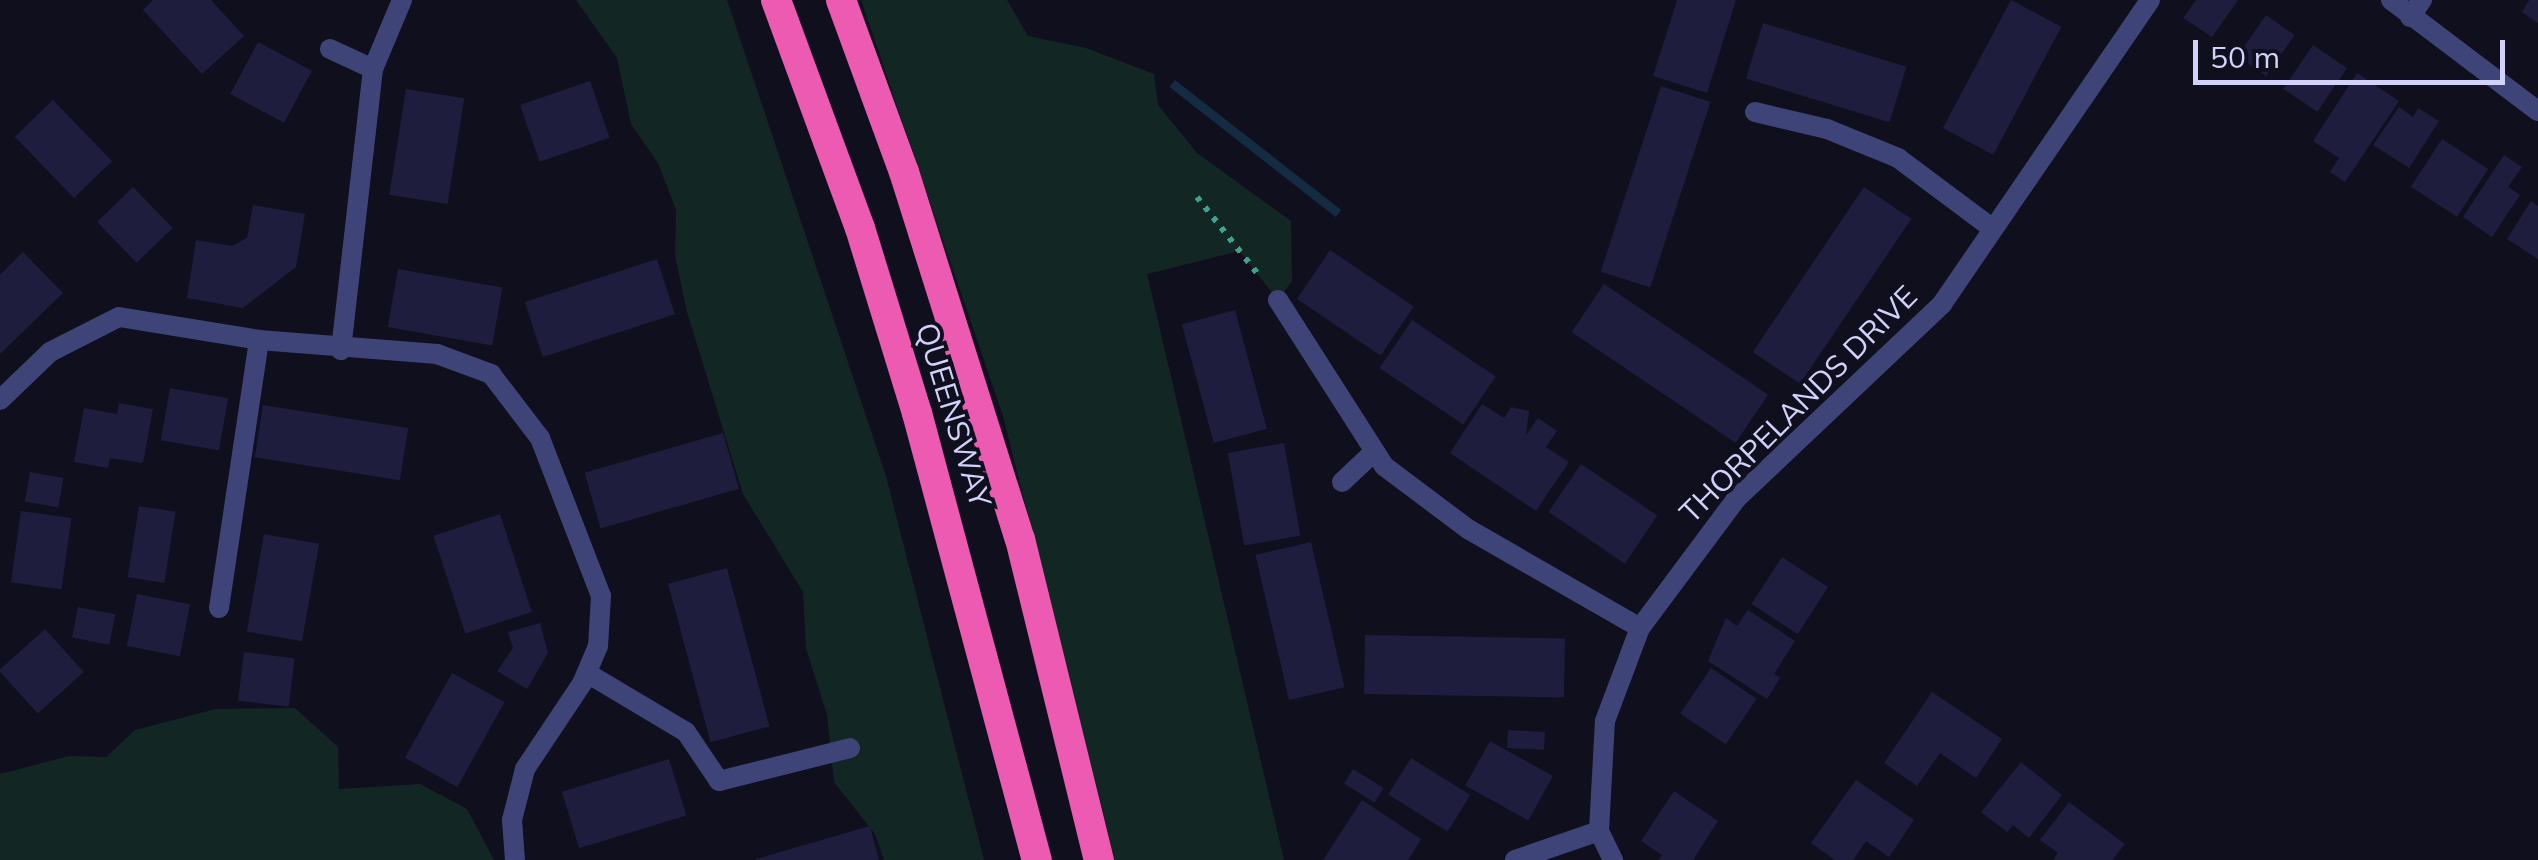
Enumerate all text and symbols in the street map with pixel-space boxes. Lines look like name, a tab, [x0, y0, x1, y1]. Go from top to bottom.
scale bar	[2198, 20, 2510, 82]
text: 50 m	[2210, 38, 2280, 76]
street label: THORPELANDS DRIVE	[1672, 278, 1924, 530]
street label: QUEENSWAY	[909, 318, 999, 512]

